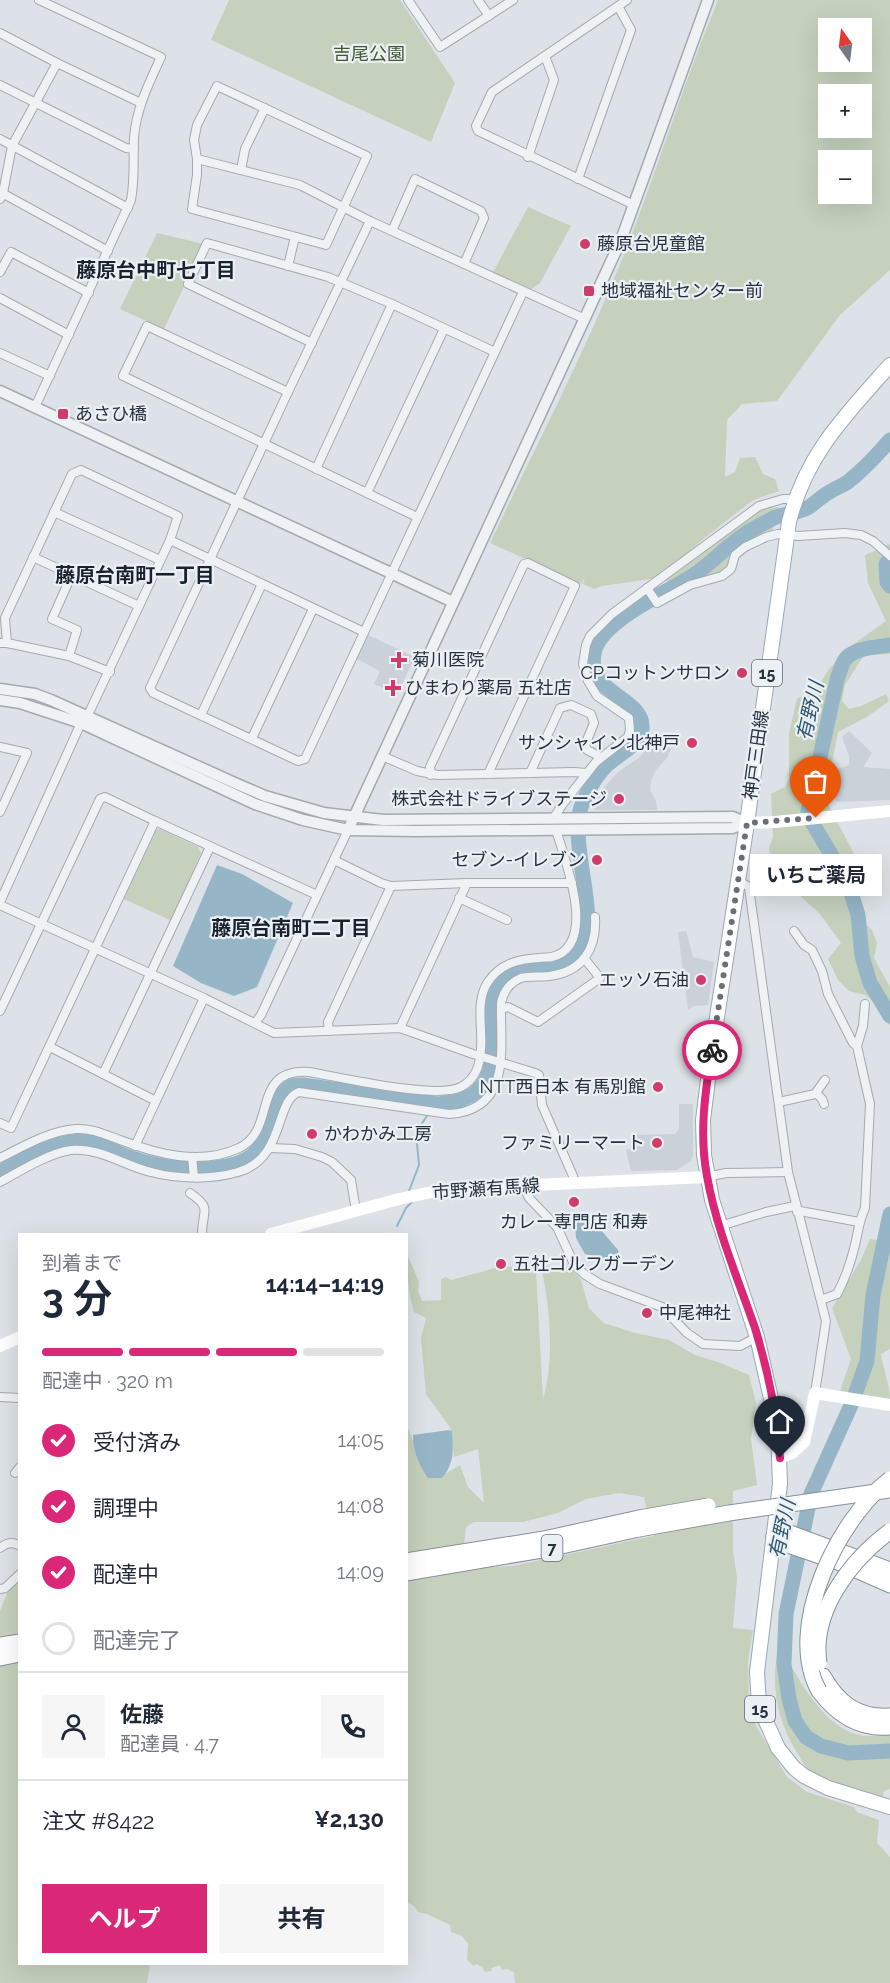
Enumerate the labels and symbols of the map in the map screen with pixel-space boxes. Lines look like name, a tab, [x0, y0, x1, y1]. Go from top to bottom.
north arrow	[818, 18, 872, 72]
park label: 吉尾公園	[333, 43, 405, 64]
place label: 藤原台児童館	[597, 233, 705, 254]
marker: 藤原台児童館	[578, 237, 592, 251]
district label: 藤原台中町七丁目	[76, 258, 236, 282]
place label: 地域福祉センター前	[601, 280, 763, 301]
marker: 地域福祉センター前	[582, 284, 596, 298]
place label: あさひ橋	[75, 403, 147, 424]
marker: あさひ橋	[56, 407, 70, 421]
district label: 藤原台南町一丁目	[55, 563, 215, 587]
place label: 菊川医院	[412, 649, 484, 670]
marker: 菊川医院	[390, 651, 408, 669]
road number: 15	[752, 660, 782, 686]
place label: CPコットンサロン	[580, 662, 730, 683]
marker: CPコットンサロン	[735, 666, 749, 680]
place label: ひまわり薬局 五社店	[405, 677, 572, 698]
water label: 有野川	[792, 677, 829, 743]
marker: ひまわり薬局 五社店	[386, 681, 400, 695]
street label: 神戸三田線	[739, 709, 772, 801]
place label: サンシャイン北神戸	[518, 732, 680, 753]
marker: サンシャイン北神戸	[685, 736, 699, 750]
pin	[790, 756, 841, 818]
place label: 株式会社ドライブステージ	[391, 788, 607, 809]
marker: 株式会社ドライブステージ	[612, 792, 626, 806]
place label: セブン-イレブン	[451, 849, 585, 870]
marker: セブン-イレブン	[590, 853, 604, 867]
callout: いちご薬局	[750, 854, 882, 896]
district label: 藤原台南町二丁目	[211, 916, 371, 940]
place label: エッソ石油	[599, 969, 689, 990]
marker: エッソ石油	[694, 973, 708, 987]
courier	[682, 1020, 742, 1080]
place label: NTT西日本 有馬別館	[480, 1076, 646, 1097]
marker: NTT西日本 有馬別館	[651, 1080, 665, 1094]
place label: かわかみ工房	[324, 1123, 432, 1144]
marker: かわかみ工房	[305, 1127, 319, 1141]
place label: ファミリーマート	[501, 1132, 645, 1153]
marker: ファミリーマート	[650, 1136, 664, 1150]
street label: 市野瀬有馬線	[431, 1174, 541, 1203]
marker: カレー専門店 和寿	[567, 1195, 581, 1209]
place label: カレー専門店 和寿	[500, 1211, 648, 1232]
place label: 五社ゴルフガーデン	[513, 1253, 675, 1274]
marker: 五社ゴルフガーデン	[494, 1257, 508, 1271]
place label: 中尾神社	[659, 1302, 731, 1323]
marker: 中尾神社	[640, 1306, 654, 1320]
pin	[754, 1396, 805, 1458]
water label: 有野川	[764, 1495, 800, 1561]
road number: 7	[542, 1535, 562, 1561]
road number: 15	[745, 1696, 775, 1722]

